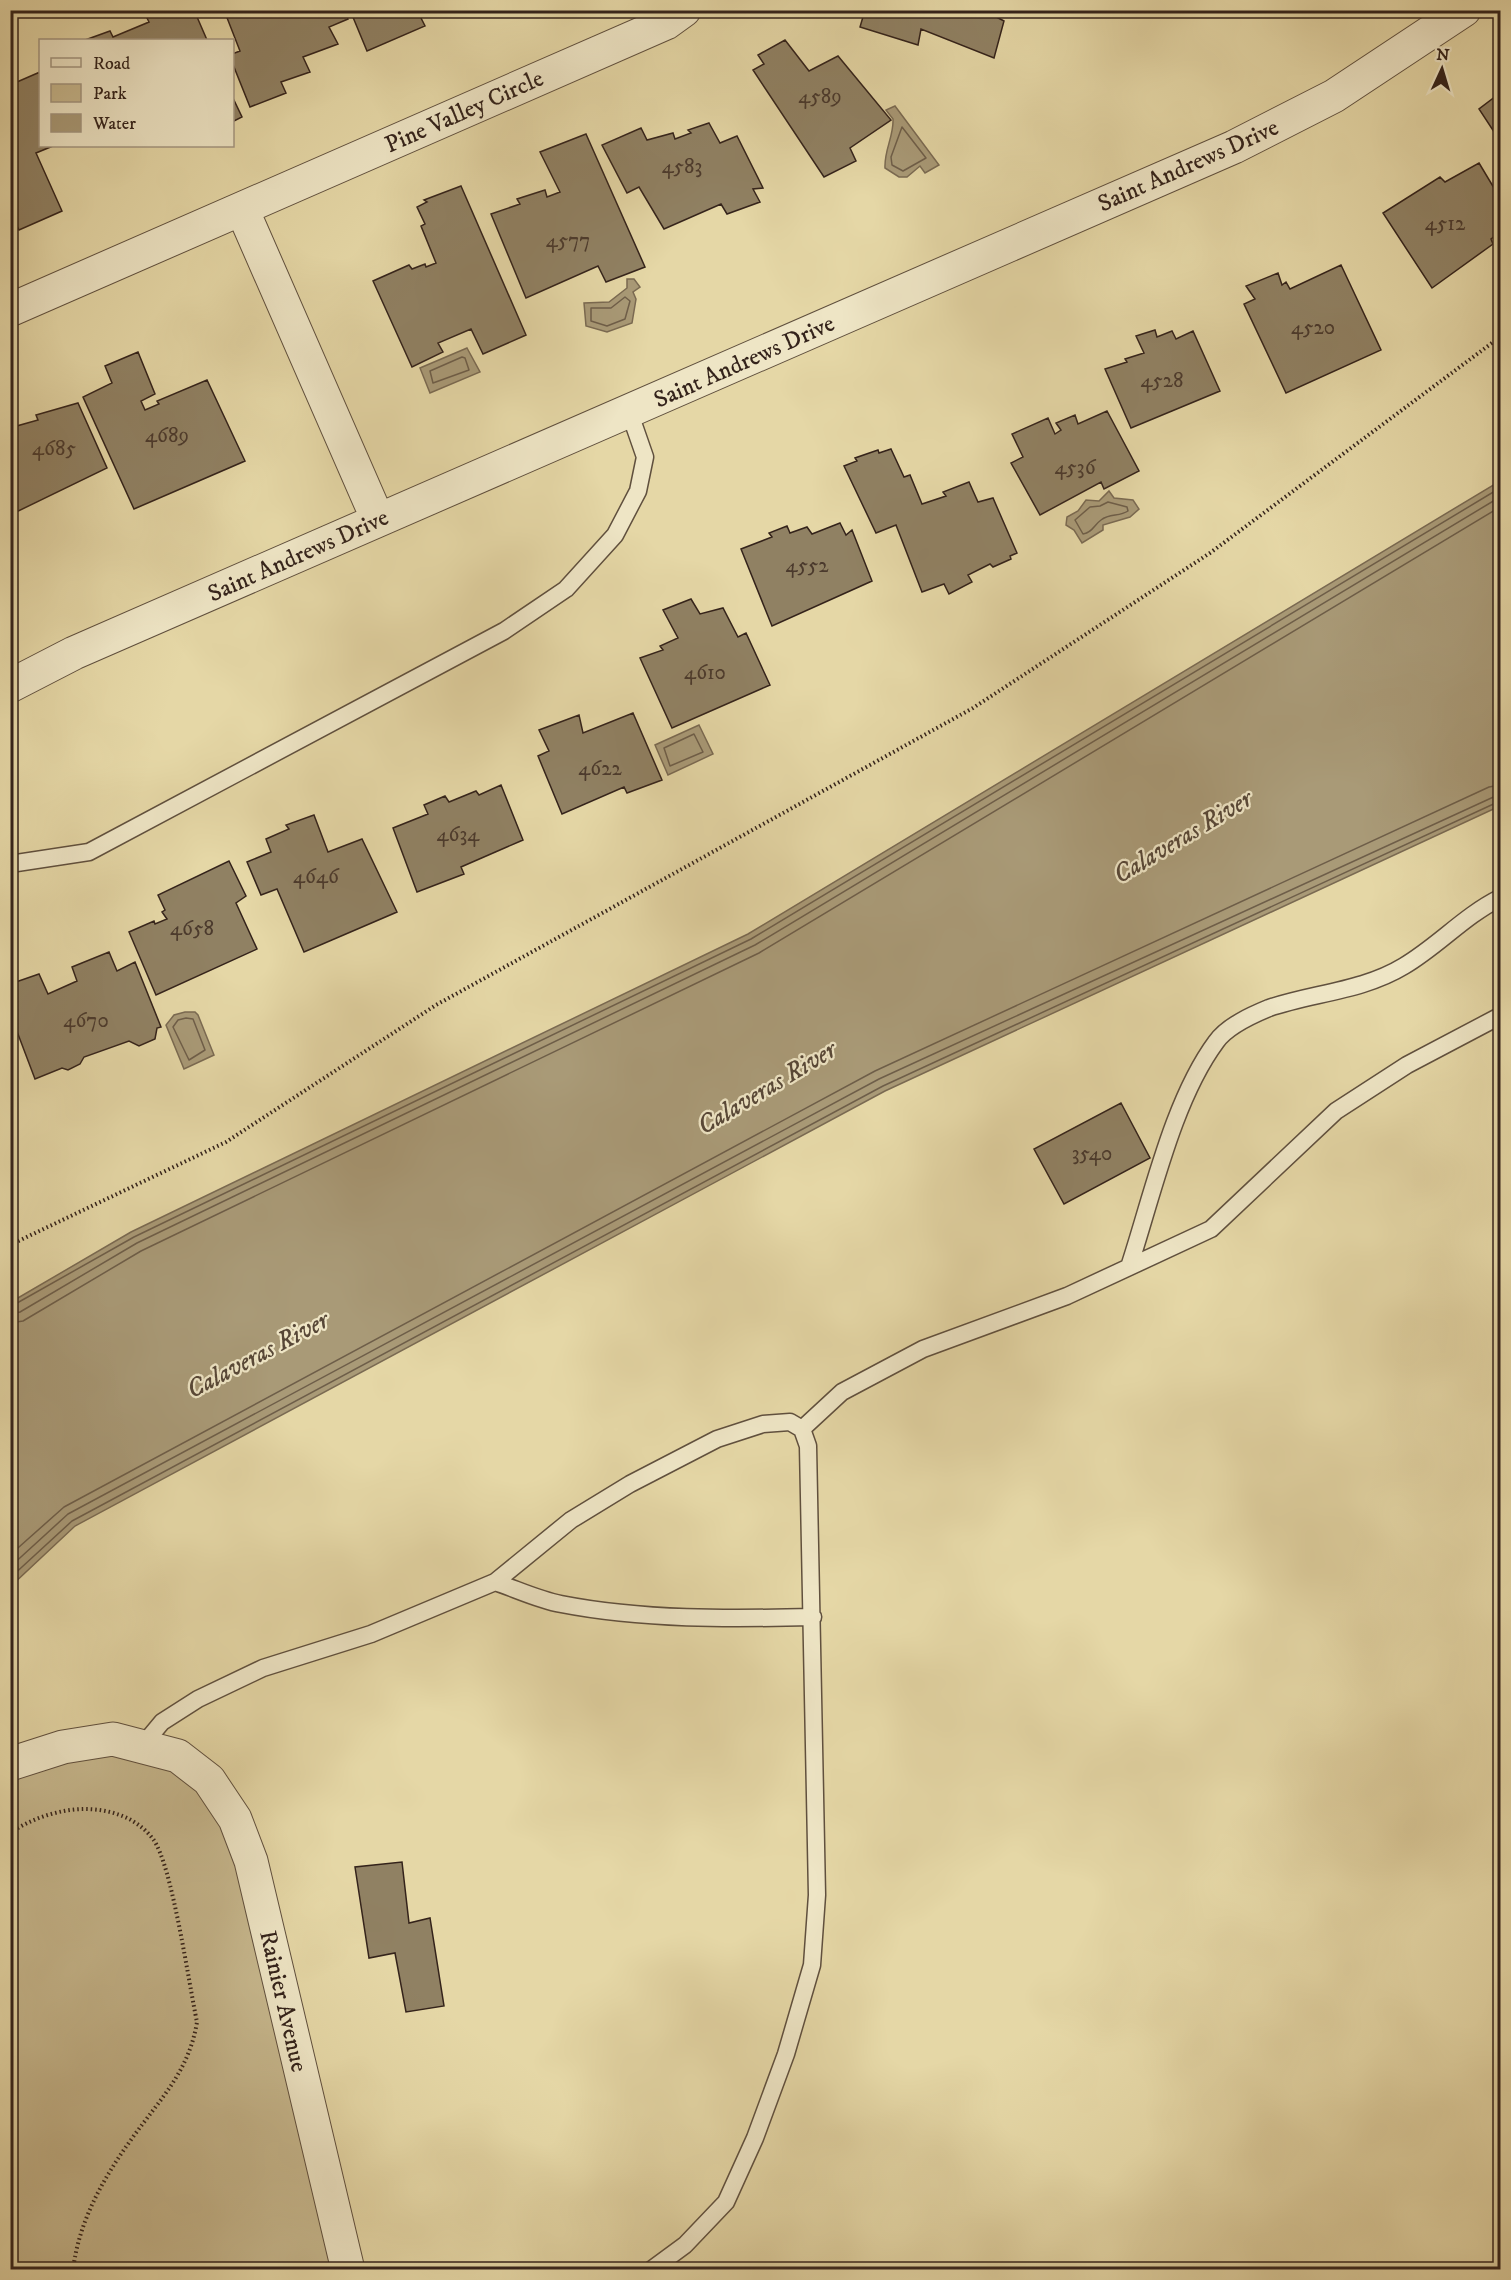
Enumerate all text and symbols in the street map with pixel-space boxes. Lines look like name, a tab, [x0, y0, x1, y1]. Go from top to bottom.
legend	[39, 39, 234, 147]
north arrow	[1412, 39, 1472, 99]
text: N	[1436, 45, 1450, 65]
text: Road	[93, 53, 130, 75]
street label: Pine Valley Circle	[380, 63, 549, 160]
text: Park	[93, 83, 127, 105]
house number: 4589	[798, 84, 842, 110]
text: Water	[92, 113, 136, 135]
street label: Saint Andrews Drive	[1093, 113, 1283, 219]
house number: 4583	[662, 154, 702, 180]
house number: 4512	[1425, 211, 1466, 237]
house number: 4577	[546, 228, 590, 254]
street label: Saint Andrews Drive	[649, 309, 839, 415]
house number: 4520	[1291, 315, 1335, 341]
house number: 4528	[1140, 368, 1184, 394]
house number: 4689	[145, 423, 189, 449]
house number: 4685	[32, 436, 76, 462]
house number: 4536	[1054, 455, 1097, 481]
street label: Saint Andrews Drive	[203, 503, 393, 609]
house number: 4552	[785, 553, 829, 579]
house number: 4610	[684, 660, 726, 686]
house number: 4622	[578, 756, 623, 782]
water label: Calaveras River	[1107, 782, 1260, 892]
house number: 4634	[437, 822, 480, 848]
house number: 4646	[293, 864, 340, 890]
house number: 4658	[170, 916, 214, 942]
house number: 4670	[63, 1008, 109, 1034]
water label: Calaveras River	[691, 1033, 844, 1143]
house number: 3540	[1072, 1141, 1112, 1167]
water label: Calaveras River	[181, 1303, 336, 1407]
street label: Rainier Avenue	[252, 1928, 314, 2075]

